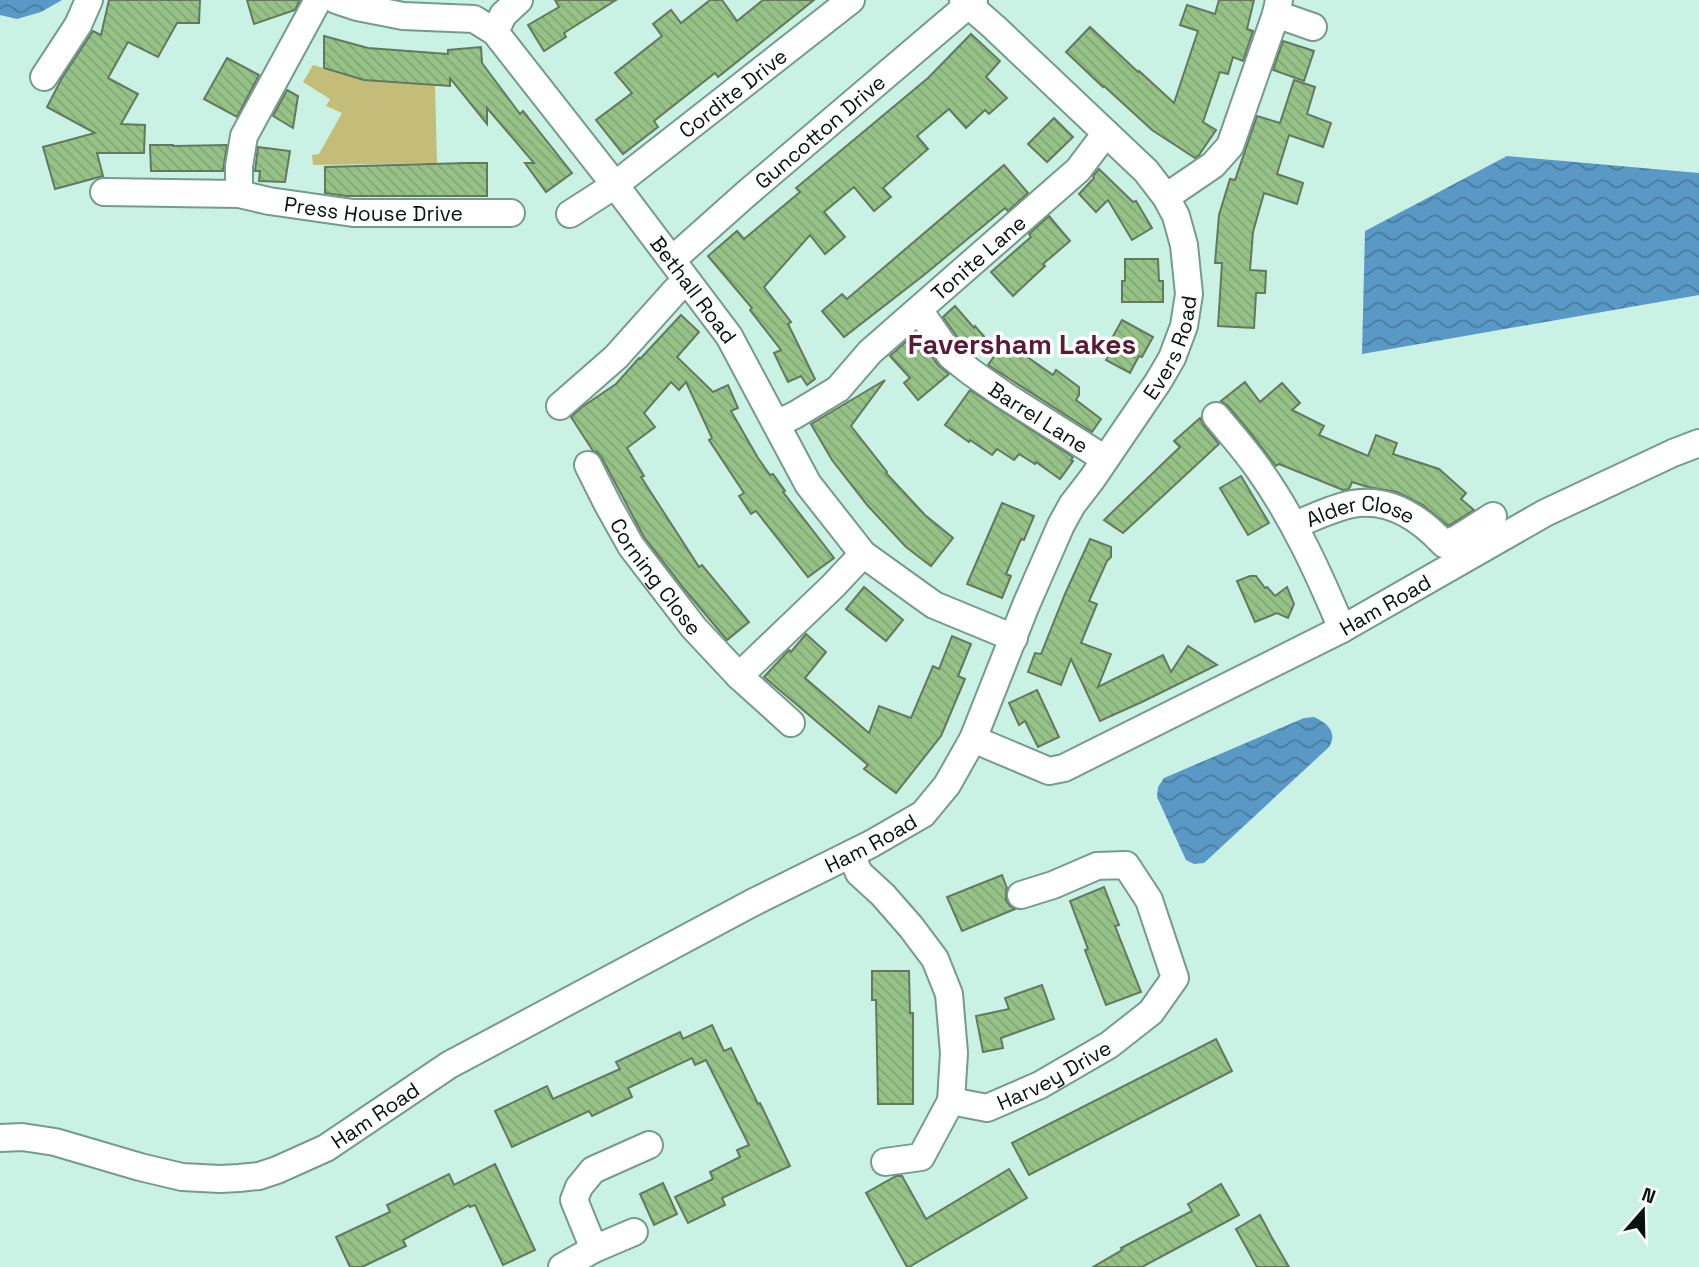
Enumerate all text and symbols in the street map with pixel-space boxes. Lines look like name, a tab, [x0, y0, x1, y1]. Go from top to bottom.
street label: Cordite Drive	[673, 42, 792, 144]
street label: Guncotton Drive	[749, 68, 891, 194]
street label: Press House Drive	[283, 190, 463, 227]
street label: Tonite Lane	[925, 209, 1031, 306]
street label: Bethall Road	[645, 230, 743, 349]
street label: Evers Road	[1137, 293, 1202, 405]
district label: Faversham Lakes	[908, 326, 1136, 362]
street label: Barrel Lane	[984, 375, 1094, 459]
street label: Alder Close	[1301, 489, 1420, 532]
street label: Corning Close	[604, 513, 708, 641]
street label: Ham Road	[1334, 568, 1435, 641]
street label: Ham Road	[820, 807, 922, 878]
street label: Harvey Drive	[992, 1033, 1116, 1116]
street label: Ham Road	[326, 1076, 424, 1154]
north arrow	[1608, 1176, 1678, 1246]
text: N	[1638, 1182, 1659, 1209]

